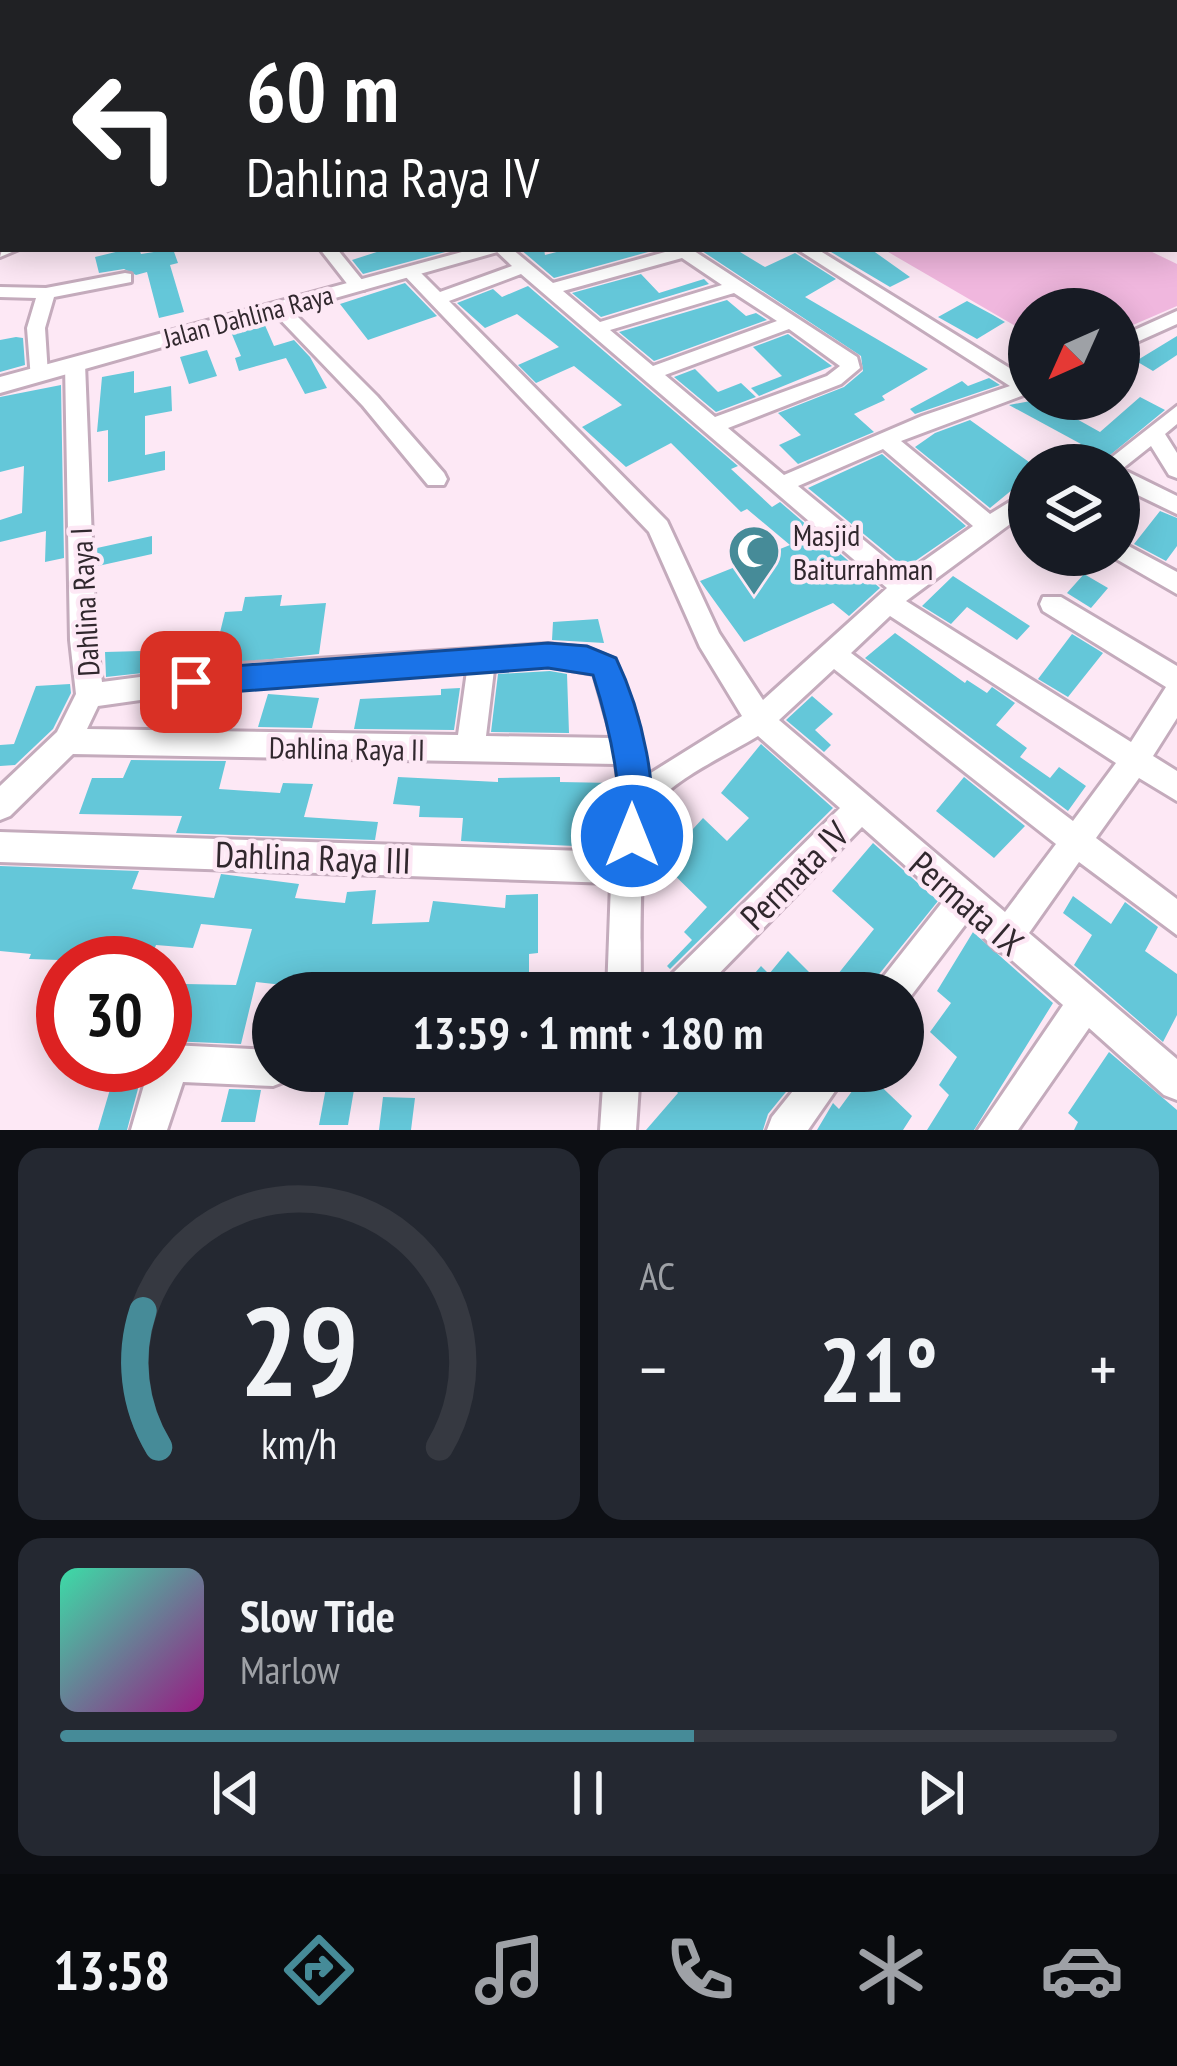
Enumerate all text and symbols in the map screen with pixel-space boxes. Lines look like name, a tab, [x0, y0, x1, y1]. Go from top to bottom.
text: 60 m	[246, 36, 399, 145]
icon: left	[48, 48, 204, 204]
text: Dahlina Raya IV	[246, 142, 539, 212]
street label: Jalan Dahlina Raya	[159, 277, 336, 355]
north arrow	[1008, 288, 1140, 420]
map controls	[1008, 288, 1140, 576]
button: layers	[1008, 444, 1140, 576]
place label: Masjid Baiturrahman	[793, 515, 933, 588]
mosque icon: Masjid Baiturrahman	[726, 523, 782, 597]
street label: Dahlina Raya I	[61, 527, 107, 677]
pin	[140, 631, 242, 733]
icon: arrive	[158, 649, 224, 715]
street label: Dahlina Raya II	[269, 727, 425, 769]
position arrow	[569, 773, 695, 899]
street label: Permata IV	[730, 811, 858, 939]
street label: Dahlina Raya III	[214, 830, 412, 884]
street label: Permata IX	[900, 841, 1034, 965]
speed limit sign: 30	[36, 936, 192, 1092]
text: 13:59 · 1 mnt · 180 m	[413, 1003, 763, 1061]
text: AC	[640, 1250, 675, 1301]
text: 29	[239, 1269, 358, 1430]
text: 21°	[819, 1310, 938, 1427]
text: −	[640, 1326, 667, 1411]
text: +	[1090, 1326, 1117, 1411]
text: km/h	[261, 1415, 337, 1471]
text: Slow Tide	[240, 1586, 395, 1644]
text: Marlow	[240, 1644, 340, 1695]
icon: previous	[203, 1760, 269, 1826]
icon: pause	[555, 1760, 621, 1826]
icon: next	[908, 1760, 974, 1826]
icon: directions	[277, 1928, 361, 2012]
icon: music	[468, 1928, 552, 2012]
icon: phone	[658, 1928, 742, 2012]
icon: climate	[849, 1928, 933, 2012]
icon: car	[1040, 1928, 1124, 2012]
text: 13:58	[53, 1935, 170, 2005]

